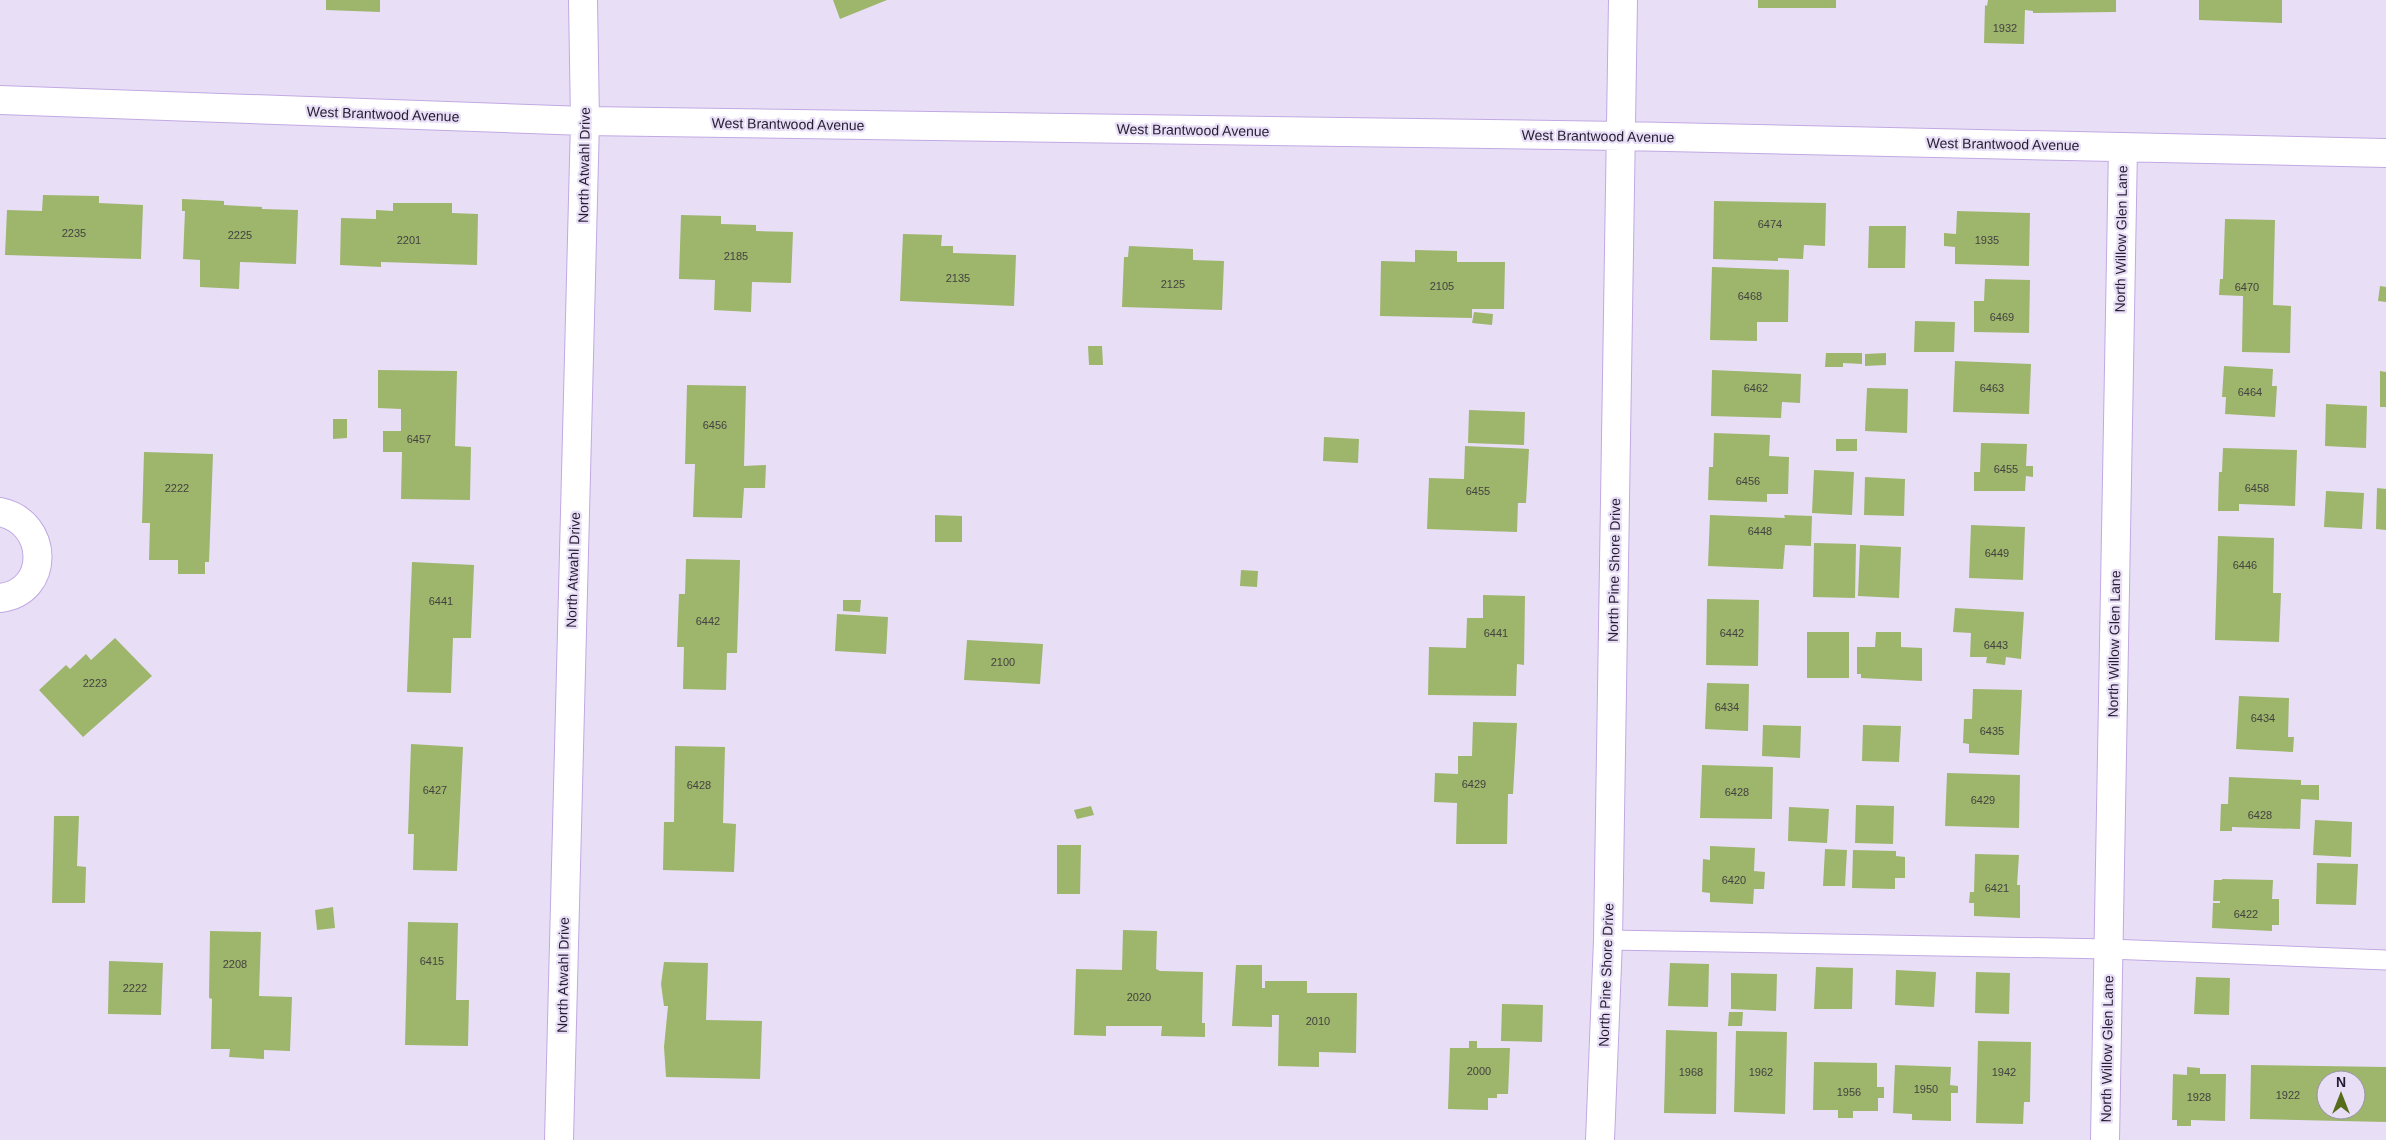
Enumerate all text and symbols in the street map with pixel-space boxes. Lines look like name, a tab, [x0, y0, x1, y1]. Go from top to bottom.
house number: 1932	[1993, 22, 2017, 34]
street label: West Brantwood Avenue	[306, 103, 460, 125]
street label: North Atwahl Drive	[575, 107, 593, 223]
street label: West Brantwood Avenue	[711, 115, 865, 133]
street label: West Brantwood Avenue	[1116, 121, 1270, 139]
street label: West Brantwood Avenue	[1521, 127, 1675, 145]
street label: West Brantwood Avenue	[1926, 135, 2080, 153]
street label: North Willow Glen Lane	[2112, 165, 2130, 313]
house number: 6474	[1758, 218, 1782, 230]
house number: 2235	[62, 227, 86, 239]
house number: 2225	[228, 229, 252, 241]
house number: 2201	[397, 234, 421, 246]
house number: 1935	[1975, 234, 1999, 246]
house number: 2185	[724, 250, 748, 262]
house number: 2135	[946, 272, 970, 284]
house number: 2125	[1161, 278, 1185, 290]
house number: 2105	[1430, 280, 1454, 292]
house number: 6470	[2235, 281, 2259, 293]
house number: 6468	[1738, 290, 1762, 302]
house number: 6469	[1990, 311, 2014, 323]
house number: 6462	[1744, 382, 1768, 394]
house number: 6463	[1980, 382, 2004, 394]
house number: 6464	[2238, 386, 2262, 398]
house number: 6456	[703, 419, 727, 431]
house number: 6457	[407, 433, 431, 445]
house number: 6455	[1994, 463, 2018, 475]
house number: 6456	[1736, 475, 1760, 487]
house number: 2222	[165, 482, 189, 494]
house number: 6458	[2245, 482, 2269, 494]
house number: 6455	[1466, 485, 1490, 497]
street label: North Pine Shore Drive	[1605, 498, 1623, 642]
street label: North Atwahl Drive	[563, 512, 583, 628]
house number: 6448	[1748, 525, 1772, 537]
house number: 6449	[1985, 547, 2009, 559]
house number: 6446	[2233, 559, 2257, 571]
street label: North Willow Glen Lane	[2105, 570, 2123, 718]
house number: 6441	[429, 595, 453, 607]
house number: 6442	[696, 615, 720, 627]
house number: 6441	[1484, 627, 1508, 639]
house number: 6442	[1720, 627, 1744, 639]
house number: 6443	[1984, 639, 2008, 651]
house number: 2100	[991, 656, 1015, 668]
house number: 2223	[83, 677, 107, 689]
house number: 6434	[1715, 701, 1739, 713]
house number: 6434	[2251, 712, 2275, 724]
house number: 6435	[1980, 725, 2004, 737]
house number: 6429	[1462, 778, 1486, 790]
house number: 6428	[687, 779, 711, 791]
house number: 6427	[423, 784, 447, 796]
house number: 6428	[1725, 786, 1749, 798]
house number: 6429	[1971, 794, 1995, 806]
house number: 6428	[2248, 809, 2272, 821]
house number: 6420	[1722, 874, 1746, 886]
house number: 6421	[1985, 882, 2009, 894]
street label: North Pine Shore Drive	[1595, 903, 1617, 1047]
house number: 6422	[2234, 908, 2258, 920]
street label: North Atwahl Drive	[554, 917, 572, 1033]
house number: 6415	[420, 955, 444, 967]
house number: 2208	[223, 958, 247, 970]
street label: North Willow Glen Lane	[2098, 975, 2116, 1123]
house number: 2222	[123, 982, 147, 994]
house number: 2020	[1127, 991, 1151, 1003]
house number: 2010	[1306, 1015, 1330, 1027]
house number: 2000	[1467, 1065, 1491, 1077]
house number: 1968	[1679, 1066, 1703, 1078]
house number: 1962	[1749, 1066, 1773, 1078]
house number: 1942	[1992, 1066, 2016, 1078]
north arrow	[2316, 1070, 2366, 1120]
text: N	[2336, 1074, 2346, 1090]
house number: 1950	[1914, 1083, 1938, 1095]
house number: 1956	[1837, 1086, 1861, 1098]
house number: 1922	[2276, 1089, 2300, 1101]
house number: 1928	[2187, 1091, 2211, 1103]

